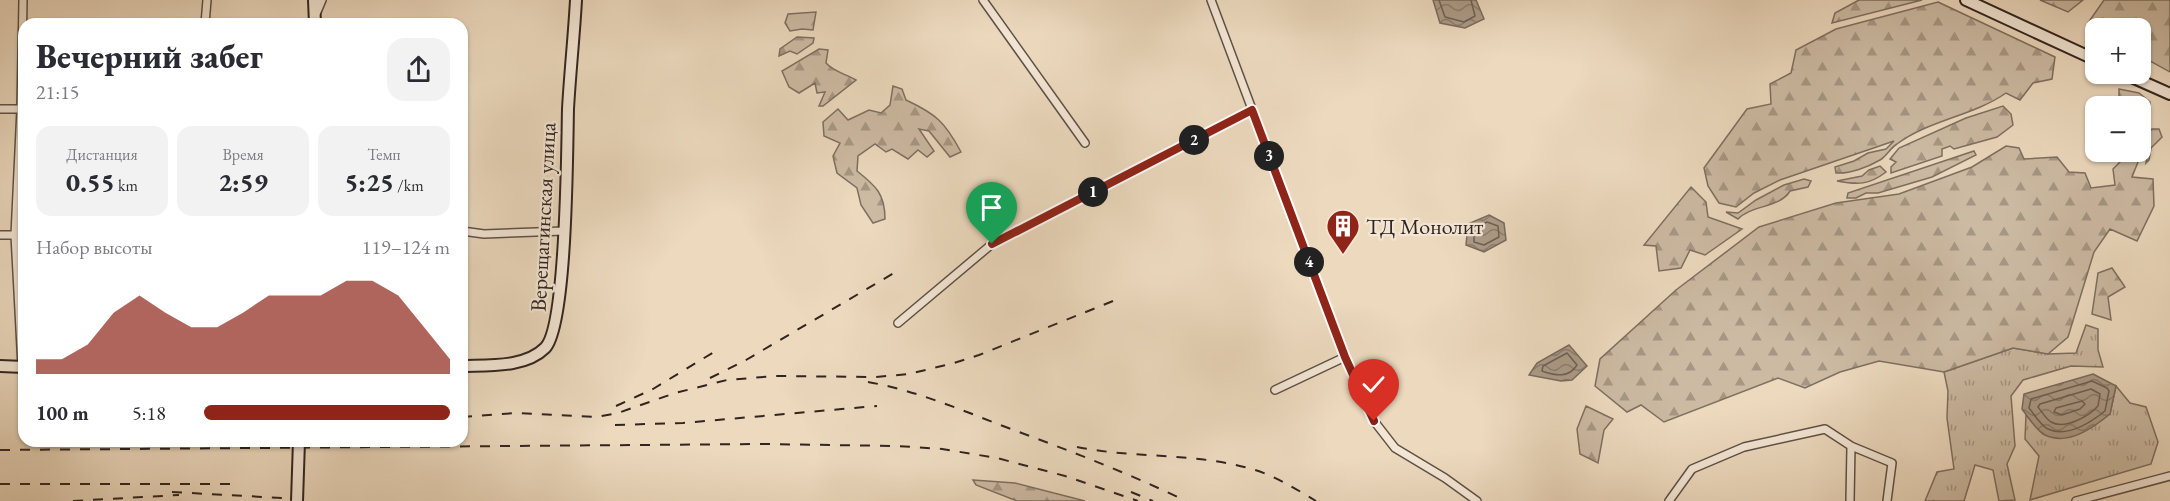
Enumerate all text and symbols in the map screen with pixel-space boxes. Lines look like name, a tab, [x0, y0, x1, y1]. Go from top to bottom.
map controls	[2085, 18, 2151, 162]
button: +	[2085, 18, 2151, 84]
text: Вечерний забег	[36, 35, 263, 78]
button: share	[387, 38, 450, 101]
text: 21:15	[36, 79, 79, 105]
button: −	[2085, 96, 2151, 162]
street label: Верещагинская улица	[524, 121, 562, 312]
pin: 2	[1179, 125, 1209, 155]
text: 2	[1190, 129, 1198, 150]
pin: 3	[1254, 141, 1284, 171]
text: Дистанция	[66, 144, 138, 165]
text: Время	[222, 144, 264, 165]
text: Темп	[367, 144, 401, 165]
text: 3	[1265, 145, 1273, 166]
text: 0.55	[66, 165, 115, 199]
text: 2:59	[218, 165, 268, 199]
text: 5:25	[344, 165, 394, 199]
text: km	[115, 175, 138, 196]
text: /km	[394, 175, 424, 196]
pin: 1	[1078, 177, 1108, 207]
text: 1	[1089, 181, 1097, 202]
pin	[966, 182, 1017, 244]
icon: arrive	[975, 191, 1008, 224]
building icon: ТД Монолит	[1325, 208, 1361, 255]
place label: ТД Монолит	[1366, 212, 1483, 241]
text: Набор высоты	[36, 234, 152, 260]
text: 119–124 m	[362, 234, 450, 260]
pin: 4	[1294, 247, 1324, 277]
text: 4	[1305, 251, 1313, 272]
pin	[1348, 359, 1399, 421]
icon: check	[1357, 368, 1390, 401]
text: 100 m	[36, 400, 89, 426]
text: 5:18	[132, 400, 166, 426]

